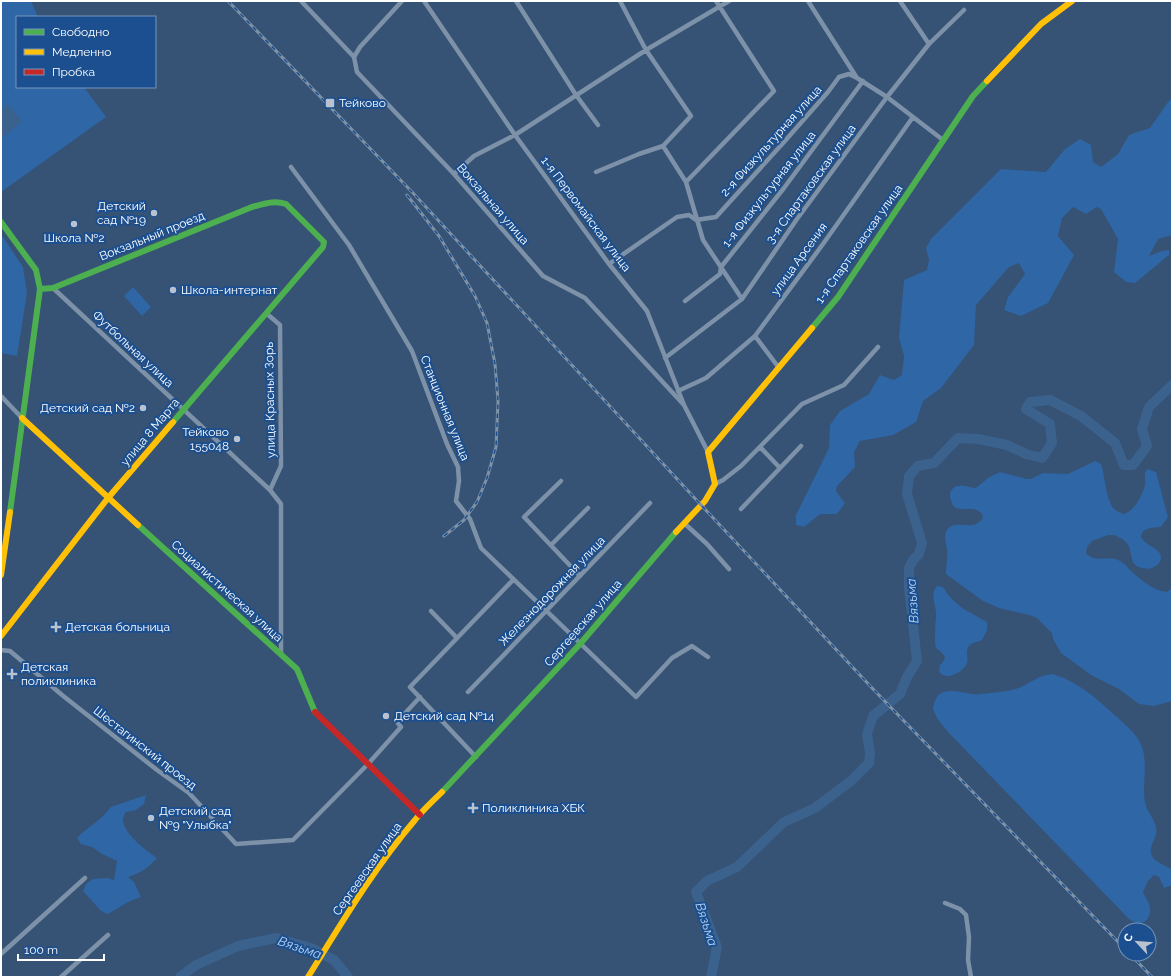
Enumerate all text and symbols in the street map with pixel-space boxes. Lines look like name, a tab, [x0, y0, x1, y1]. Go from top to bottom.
legend	[16, 16, 156, 88]
text: Свободно	[52, 25, 109, 39]
text: Медленно	[52, 45, 111, 59]
text: Пробка	[52, 65, 95, 79]
street label: 2-я Физкультурная улица	[717, 83, 825, 199]
place label: Тейково	[339, 96, 386, 110]
marker: Тейково	[324, 97, 336, 109]
street label: 3-я Спартаковская улица	[763, 122, 859, 246]
street label: 1-я Физкультурная улица	[719, 128, 819, 250]
street label: 1-я Первомайская улица	[538, 154, 634, 274]
street label: Вокзальная улица	[454, 161, 532, 247]
street label: 1-я Спартаковская улица	[812, 182, 906, 306]
place label: Детский сад №19	[97, 199, 146, 227]
street label: Вокзальный проезд	[97, 208, 207, 264]
marker: Детский сад №19	[149, 208, 159, 218]
marker: Школа №2	[69, 219, 79, 229]
street label: улица Арсения	[768, 220, 830, 298]
place label: Школа №2	[44, 231, 104, 245]
place label: Школа-интернат	[181, 283, 278, 297]
marker: Школа-интернат	[168, 285, 178, 295]
street label: Футбольная улица	[90, 308, 176, 390]
street label: улица Красных Зорь	[262, 342, 278, 458]
street label: Станционная улица	[418, 353, 472, 463]
street label: улица 8 Марта	[118, 395, 182, 469]
place label: Детский сад №2	[40, 401, 135, 415]
marker: Детский сад №2	[138, 403, 148, 413]
place label: Тейково 155048	[182, 425, 229, 453]
marker: Тейково 155048	[232, 434, 242, 444]
street label: Железнодорожная улица	[496, 533, 608, 649]
street label: Социалистическая улица	[168, 537, 286, 645]
street label: Сергеевская улица	[542, 577, 624, 669]
water label: Вязьма	[903, 578, 922, 624]
place label: Детская больница	[65, 620, 170, 634]
marker: Детская больница	[50, 621, 62, 633]
place label: Детская поликлиника	[21, 660, 96, 688]
marker: Детская поликлиника	[6, 668, 18, 680]
street label: Шестагинский проезд	[91, 703, 199, 793]
place label: Детский сад №14	[394, 709, 495, 723]
marker: Детский сад №14	[381, 711, 391, 721]
place label: Поликлиника ХБК	[482, 801, 585, 815]
marker: Поликлиника ХБК	[467, 802, 479, 814]
place label: Детский сад №9 "Улыбка"	[159, 804, 232, 832]
marker: Детский сад №9 "Улыбка"	[146, 813, 156, 823]
street label: Сергеевская улица	[330, 820, 404, 918]
water label: Вязьма	[692, 900, 721, 948]
north arrow	[1117, 922, 1157, 962]
text: С	[1121, 931, 1136, 944]
water label: Вязьма	[276, 933, 324, 962]
scale bar	[18, 936, 104, 962]
text: 100 m	[24, 943, 58, 957]

